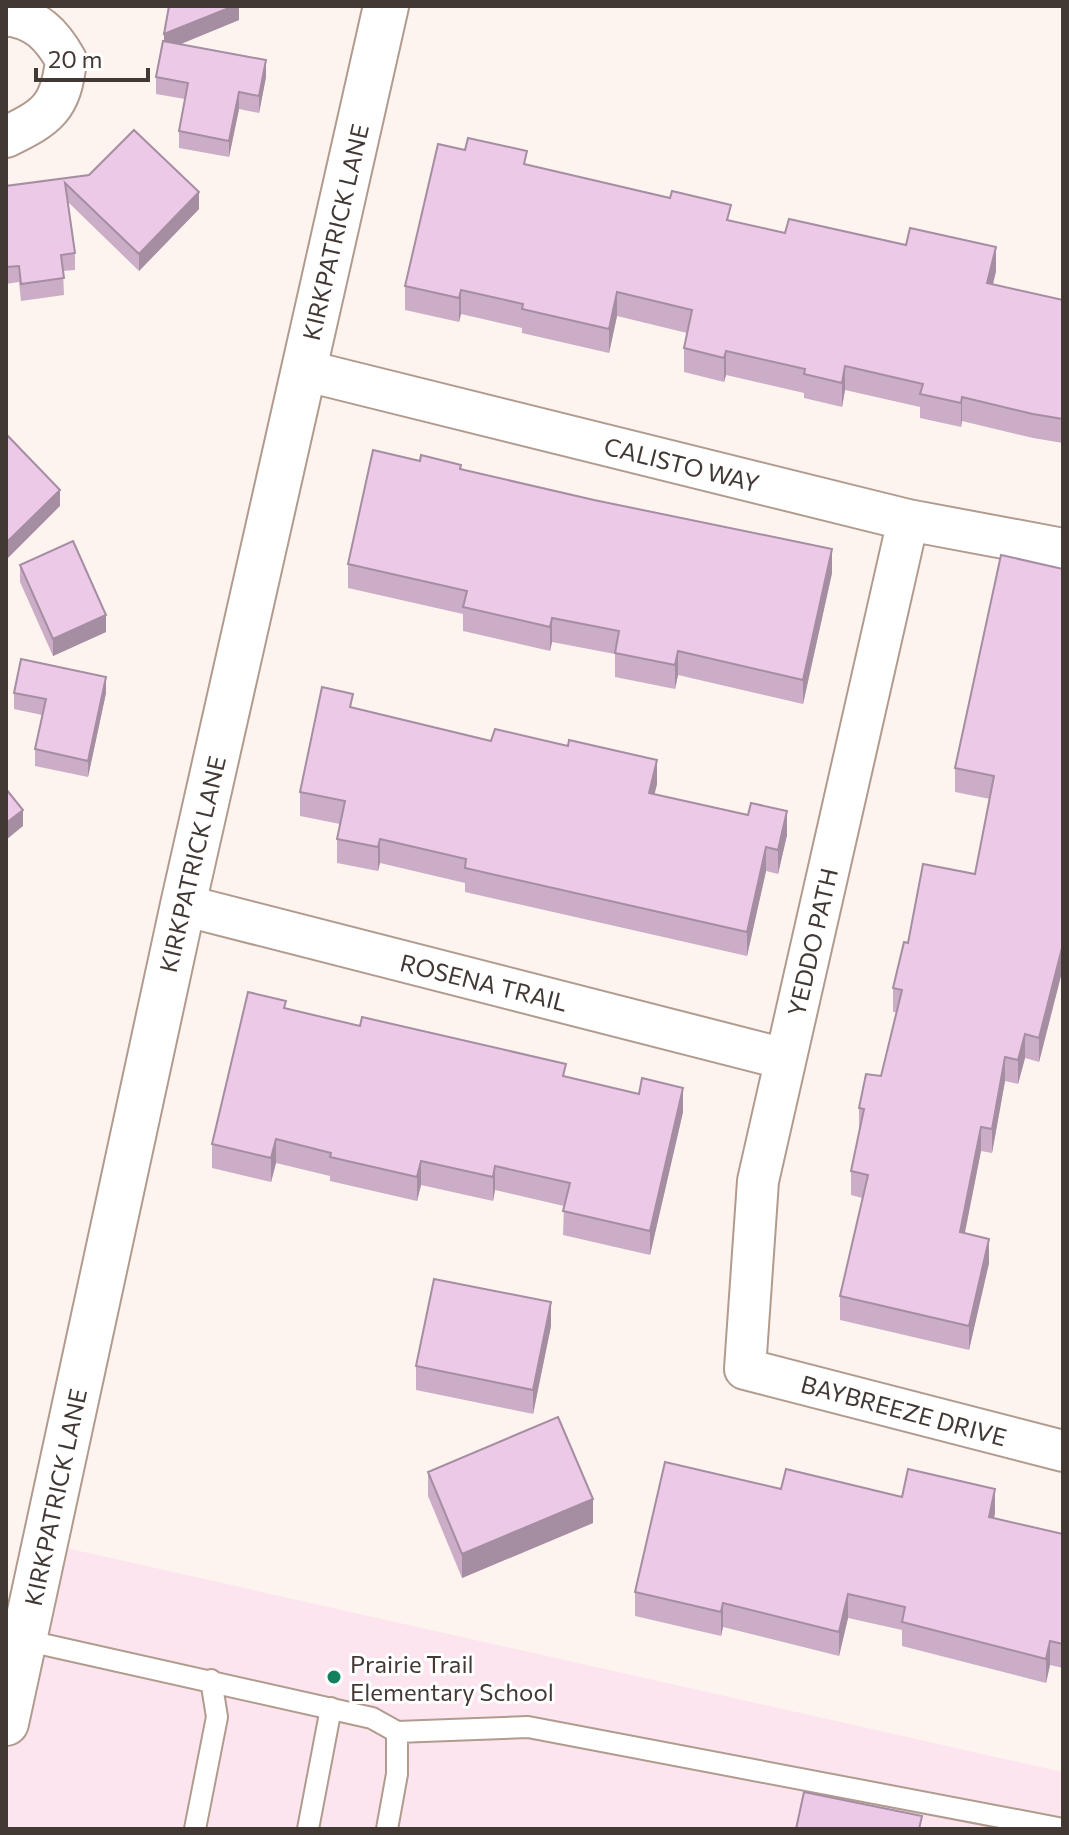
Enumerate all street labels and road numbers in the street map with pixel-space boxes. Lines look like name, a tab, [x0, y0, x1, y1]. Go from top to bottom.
street label: KIRKPATRICK LANE	[296, 121, 374, 343]
street label: CALISTO WAY	[601, 431, 763, 497]
street label: KIRKPATRICK LANE	[153, 753, 231, 975]
street label: YEDDO PATH	[781, 865, 843, 1019]
street label: ROSENA TRAIL	[397, 947, 571, 1017]
street label: BAYBREEZE DRIVE	[798, 1369, 1010, 1451]
street label: KIRKPATRICK LANE	[18, 1386, 92, 1608]

